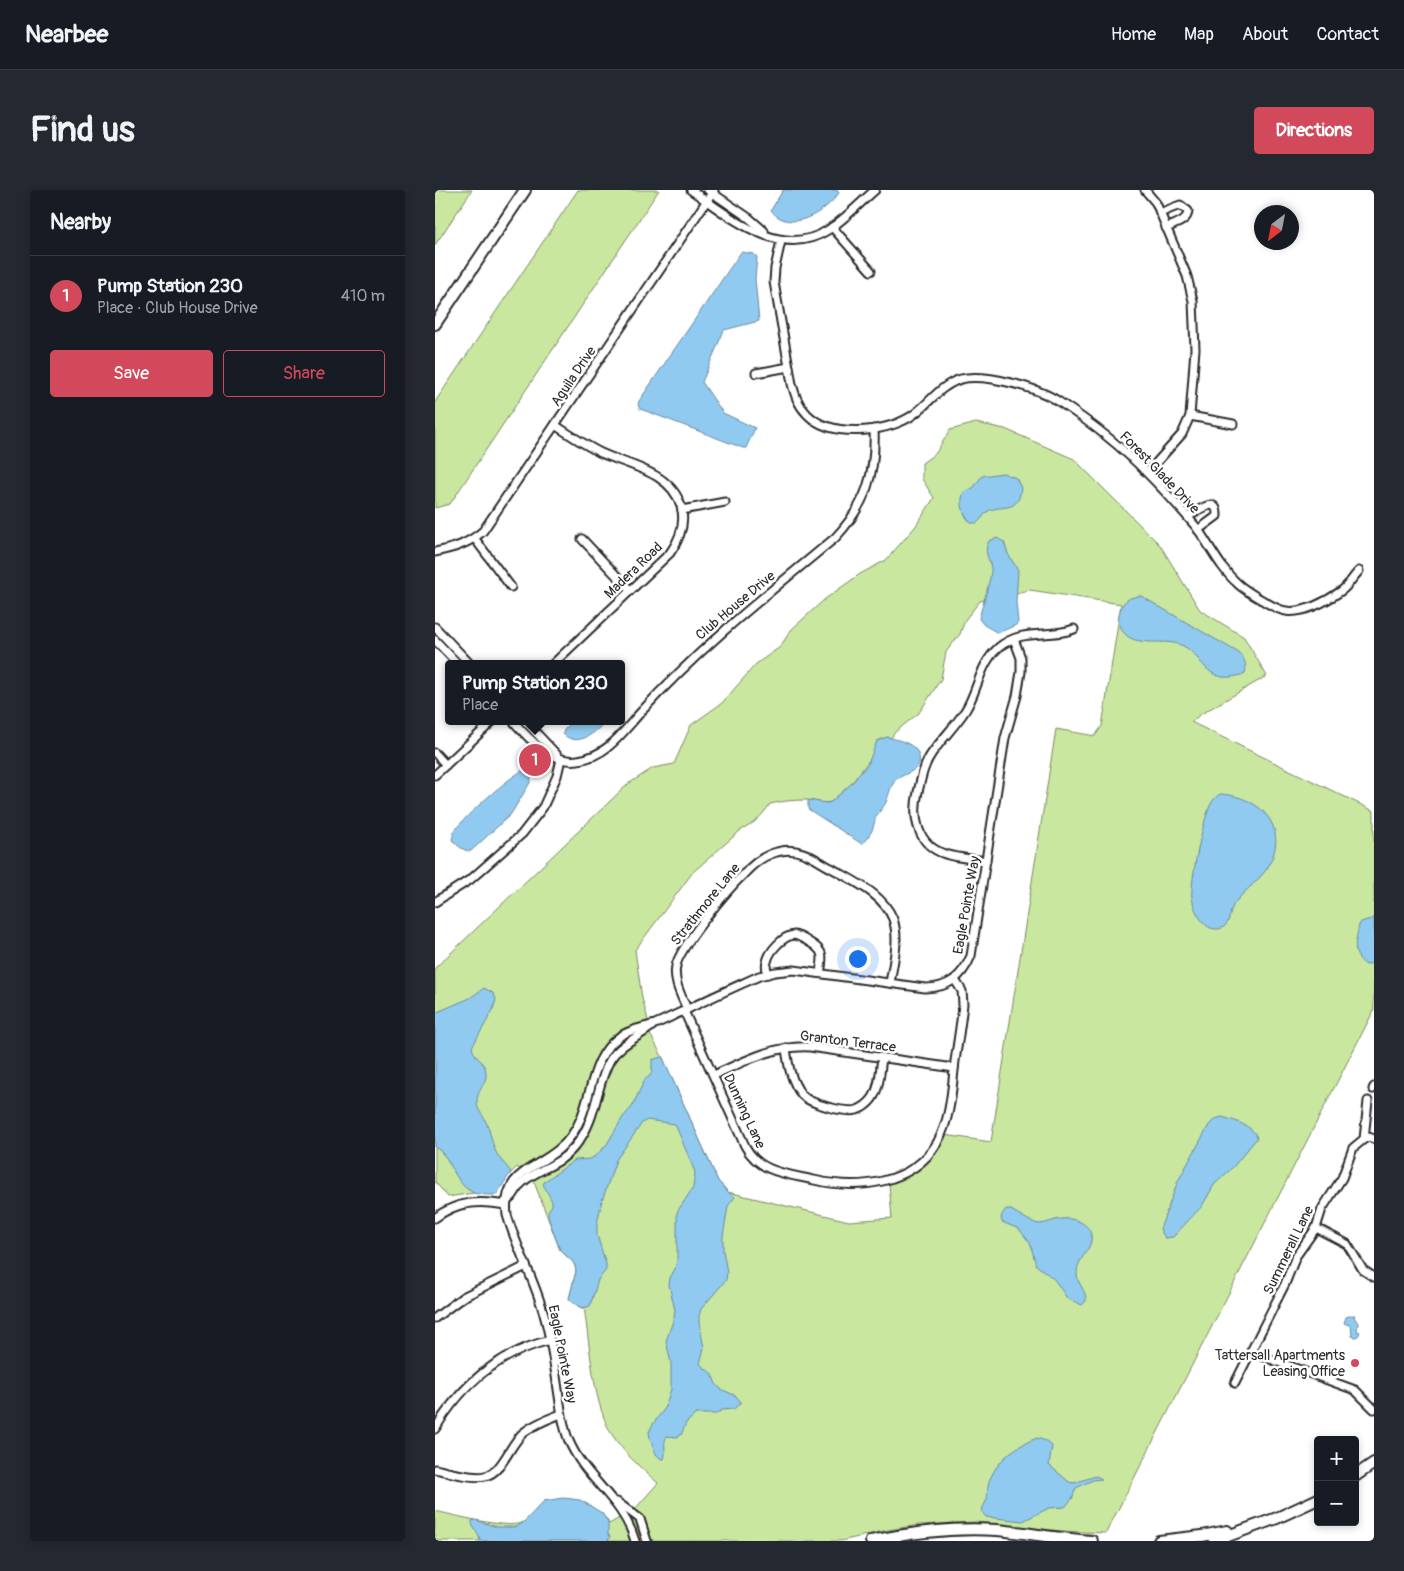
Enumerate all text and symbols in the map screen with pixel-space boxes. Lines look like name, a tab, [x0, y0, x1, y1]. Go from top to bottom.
text: Nearbee	[25, 20, 108, 49]
text: Home	[1111, 23, 1156, 46]
text: Map	[1184, 23, 1214, 46]
text: About	[1242, 23, 1288, 46]
text: Contact	[1316, 23, 1379, 46]
button: Directions	[1254, 107, 1374, 154]
text: Find us	[30, 108, 135, 152]
north arrow	[1254, 205, 1299, 250]
text: Nearby	[50, 209, 111, 236]
text: Pump Station 230	[97, 274, 243, 298]
text: 1	[63, 286, 69, 306]
text: 410 m	[341, 286, 385, 306]
text: Place · Club House Drive	[97, 298, 258, 318]
street label: Aguila Drive	[547, 343, 600, 409]
button: Save	[50, 350, 213, 397]
button: Share	[223, 350, 385, 397]
street label: Forest Glade Drive	[1116, 428, 1203, 517]
street label: Madera Road	[601, 538, 666, 602]
street label: Club House Drive	[692, 567, 779, 644]
popup	[445, 660, 625, 725]
text: Pump Station 230	[462, 671, 608, 695]
text: Place	[462, 695, 498, 715]
pin: 1	[519, 741, 551, 779]
street label: Eagle Pointe Way	[949, 855, 984, 956]
street label: Strathmore Lane	[667, 860, 744, 949]
your location	[845, 946, 871, 972]
street label: Granton Terrace	[799, 1027, 897, 1056]
street label: Dunning Lane	[720, 1071, 769, 1151]
street label: Summerall Lane	[1260, 1203, 1317, 1297]
street label: Eagle Pointe Way	[545, 1304, 580, 1405]
place label: Tattersall Apartments Leasing Office	[1215, 1347, 1346, 1380]
marker: Tattersall Apartments Leasing Office	[1349, 1357, 1361, 1369]
map controls	[1314, 1436, 1359, 1526]
button: +	[1314, 1436, 1359, 1481]
button: −	[1314, 1481, 1359, 1526]

